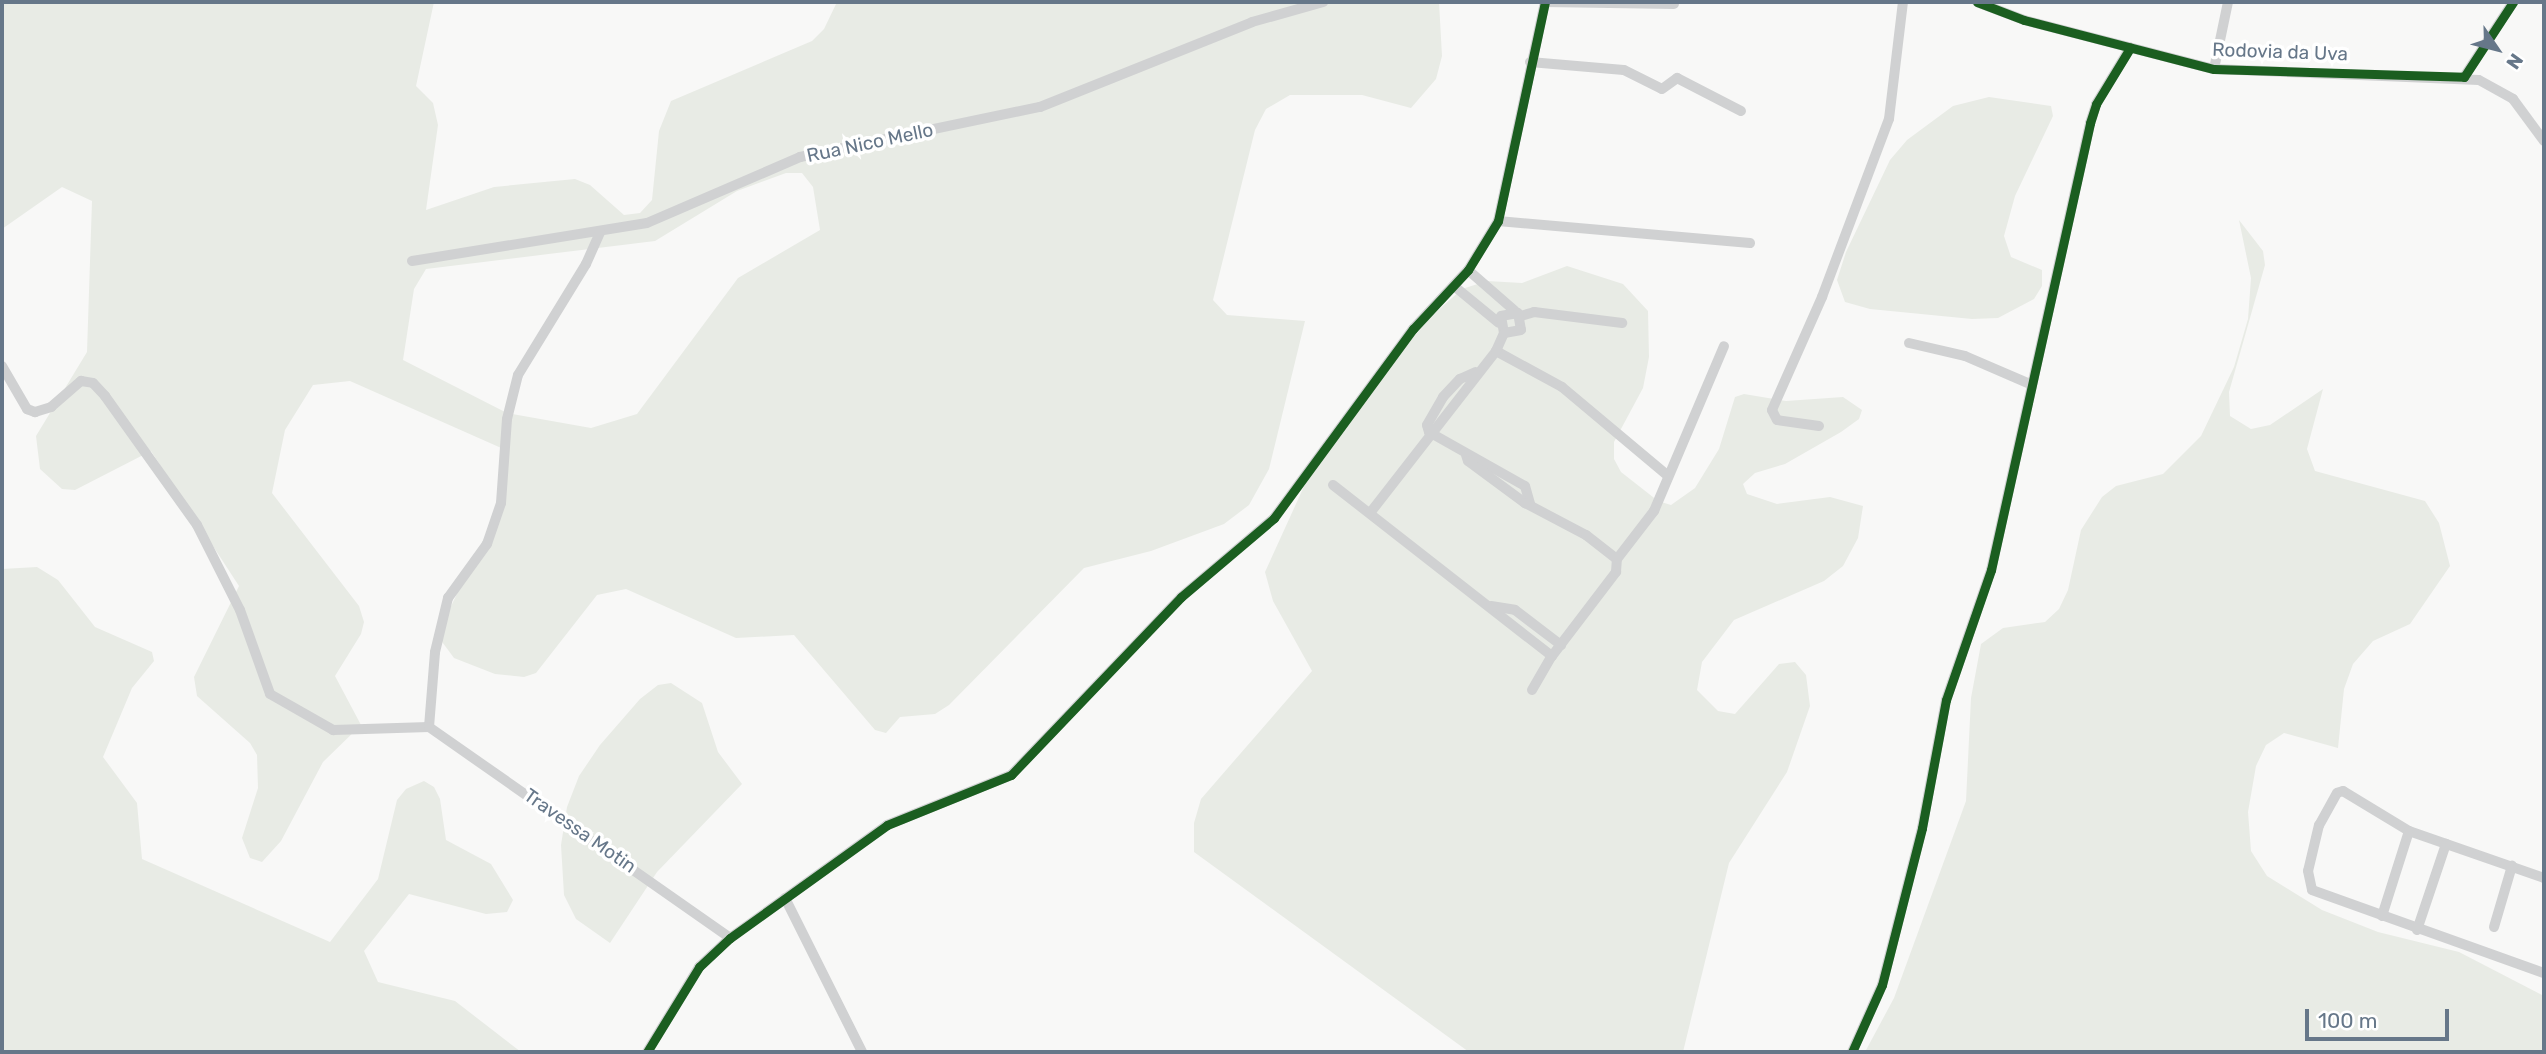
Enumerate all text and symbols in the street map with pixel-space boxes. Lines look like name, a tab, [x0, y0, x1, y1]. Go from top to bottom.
north arrow	[2462, 14, 2532, 84]
street label: Rodovia da Uva	[2212, 38, 2348, 66]
text: N	[2501, 49, 2528, 74]
street label: Rua Nico Mello	[805, 118, 935, 168]
street label: Travessa Motin	[520, 784, 640, 878]
scale bar	[2308, 995, 2452, 1038]
text: 100 m	[2318, 1008, 2377, 1033]

